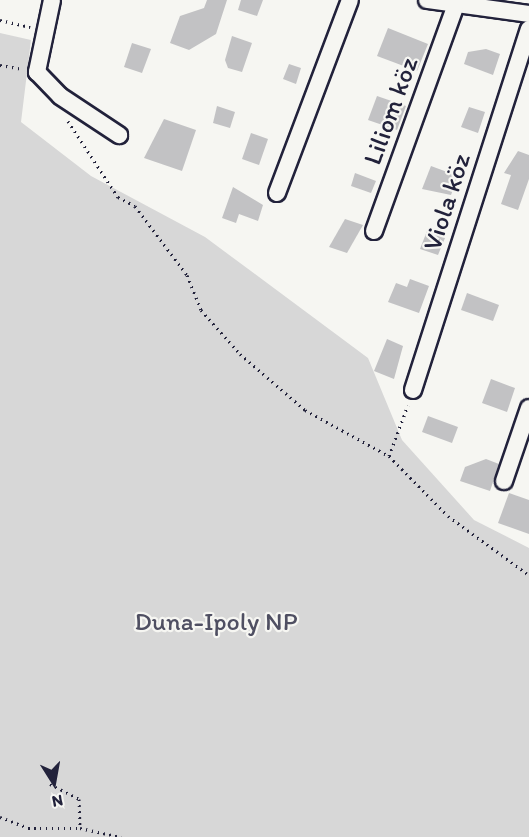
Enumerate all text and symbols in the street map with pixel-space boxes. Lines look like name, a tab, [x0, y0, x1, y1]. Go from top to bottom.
street label: Liliom köz	[357, 53, 425, 169]
street label: Viola köz	[417, 149, 477, 255]
park label: Duna-Ipoly NP	[134, 606, 298, 638]
north arrow	[24, 753, 84, 813]
text: N	[50, 791, 65, 812]

